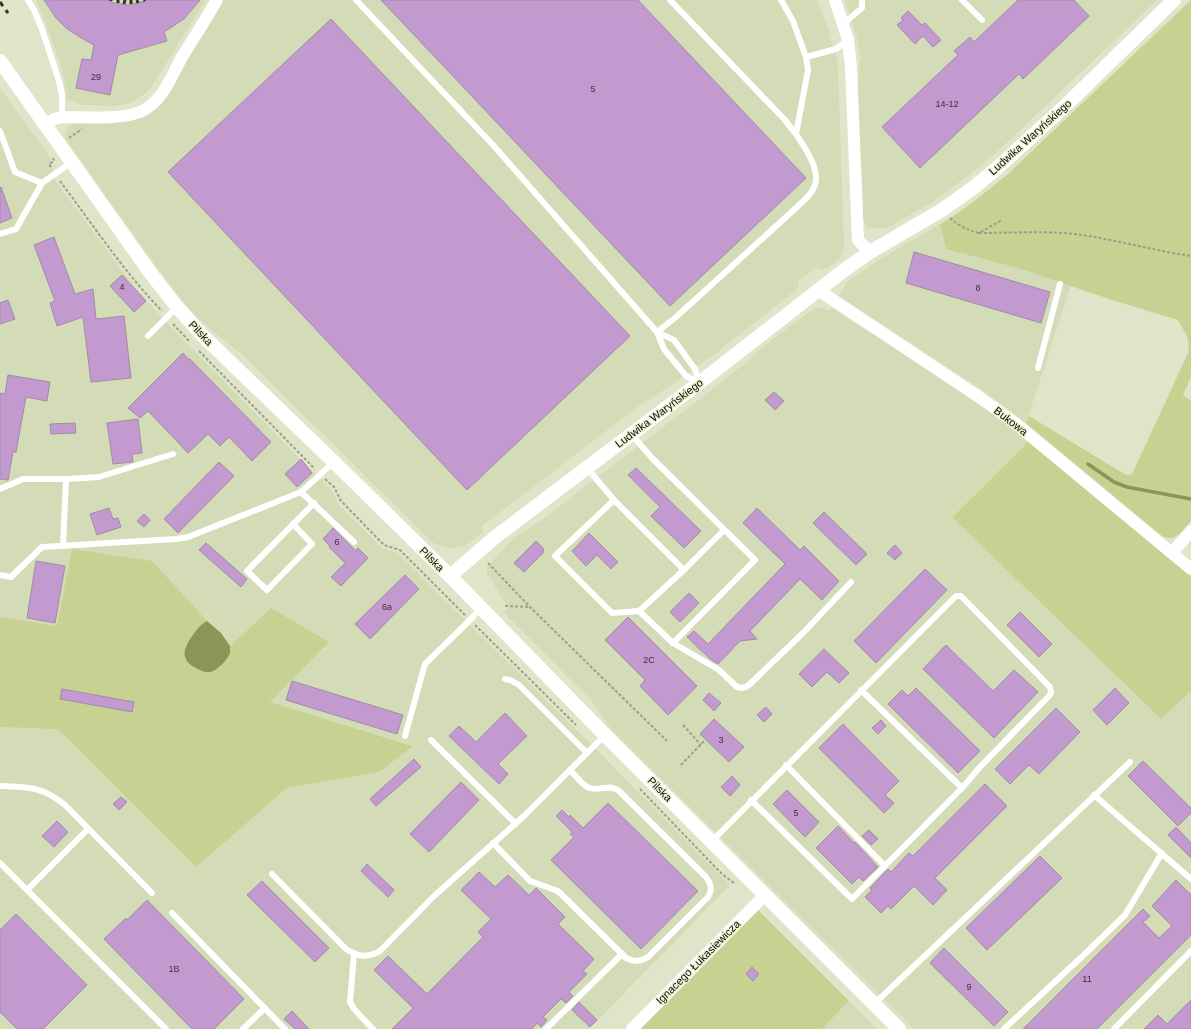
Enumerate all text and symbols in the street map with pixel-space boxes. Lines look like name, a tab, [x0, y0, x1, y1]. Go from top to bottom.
house number: 29	[91, 72, 101, 82]
house number: 5	[590, 84, 596, 94]
street label: Ludwika Waryńskiego	[986, 97, 1074, 177]
house number: 14-12	[935, 99, 959, 109]
house number: 4	[119, 282, 125, 292]
house number: 8	[975, 283, 981, 293]
street label: Pilska	[186, 318, 216, 348]
street label: Ludwika Waryńskiego	[613, 376, 705, 450]
street label: Bukowa	[992, 404, 1031, 438]
house number: 6	[334, 537, 340, 547]
street label: Pilska	[417, 544, 447, 574]
house number: 6a	[382, 602, 392, 612]
house number: 2C	[643, 655, 655, 665]
house number: 3	[718, 735, 724, 745]
street label: Pilska	[645, 774, 675, 804]
house number: 5	[793, 808, 799, 818]
street label: Ignacego Łukasiewicza	[654, 917, 743, 1006]
house number: 1B	[168, 964, 180, 974]
house number: 11	[1082, 974, 1092, 984]
house number: 9	[966, 982, 972, 992]

